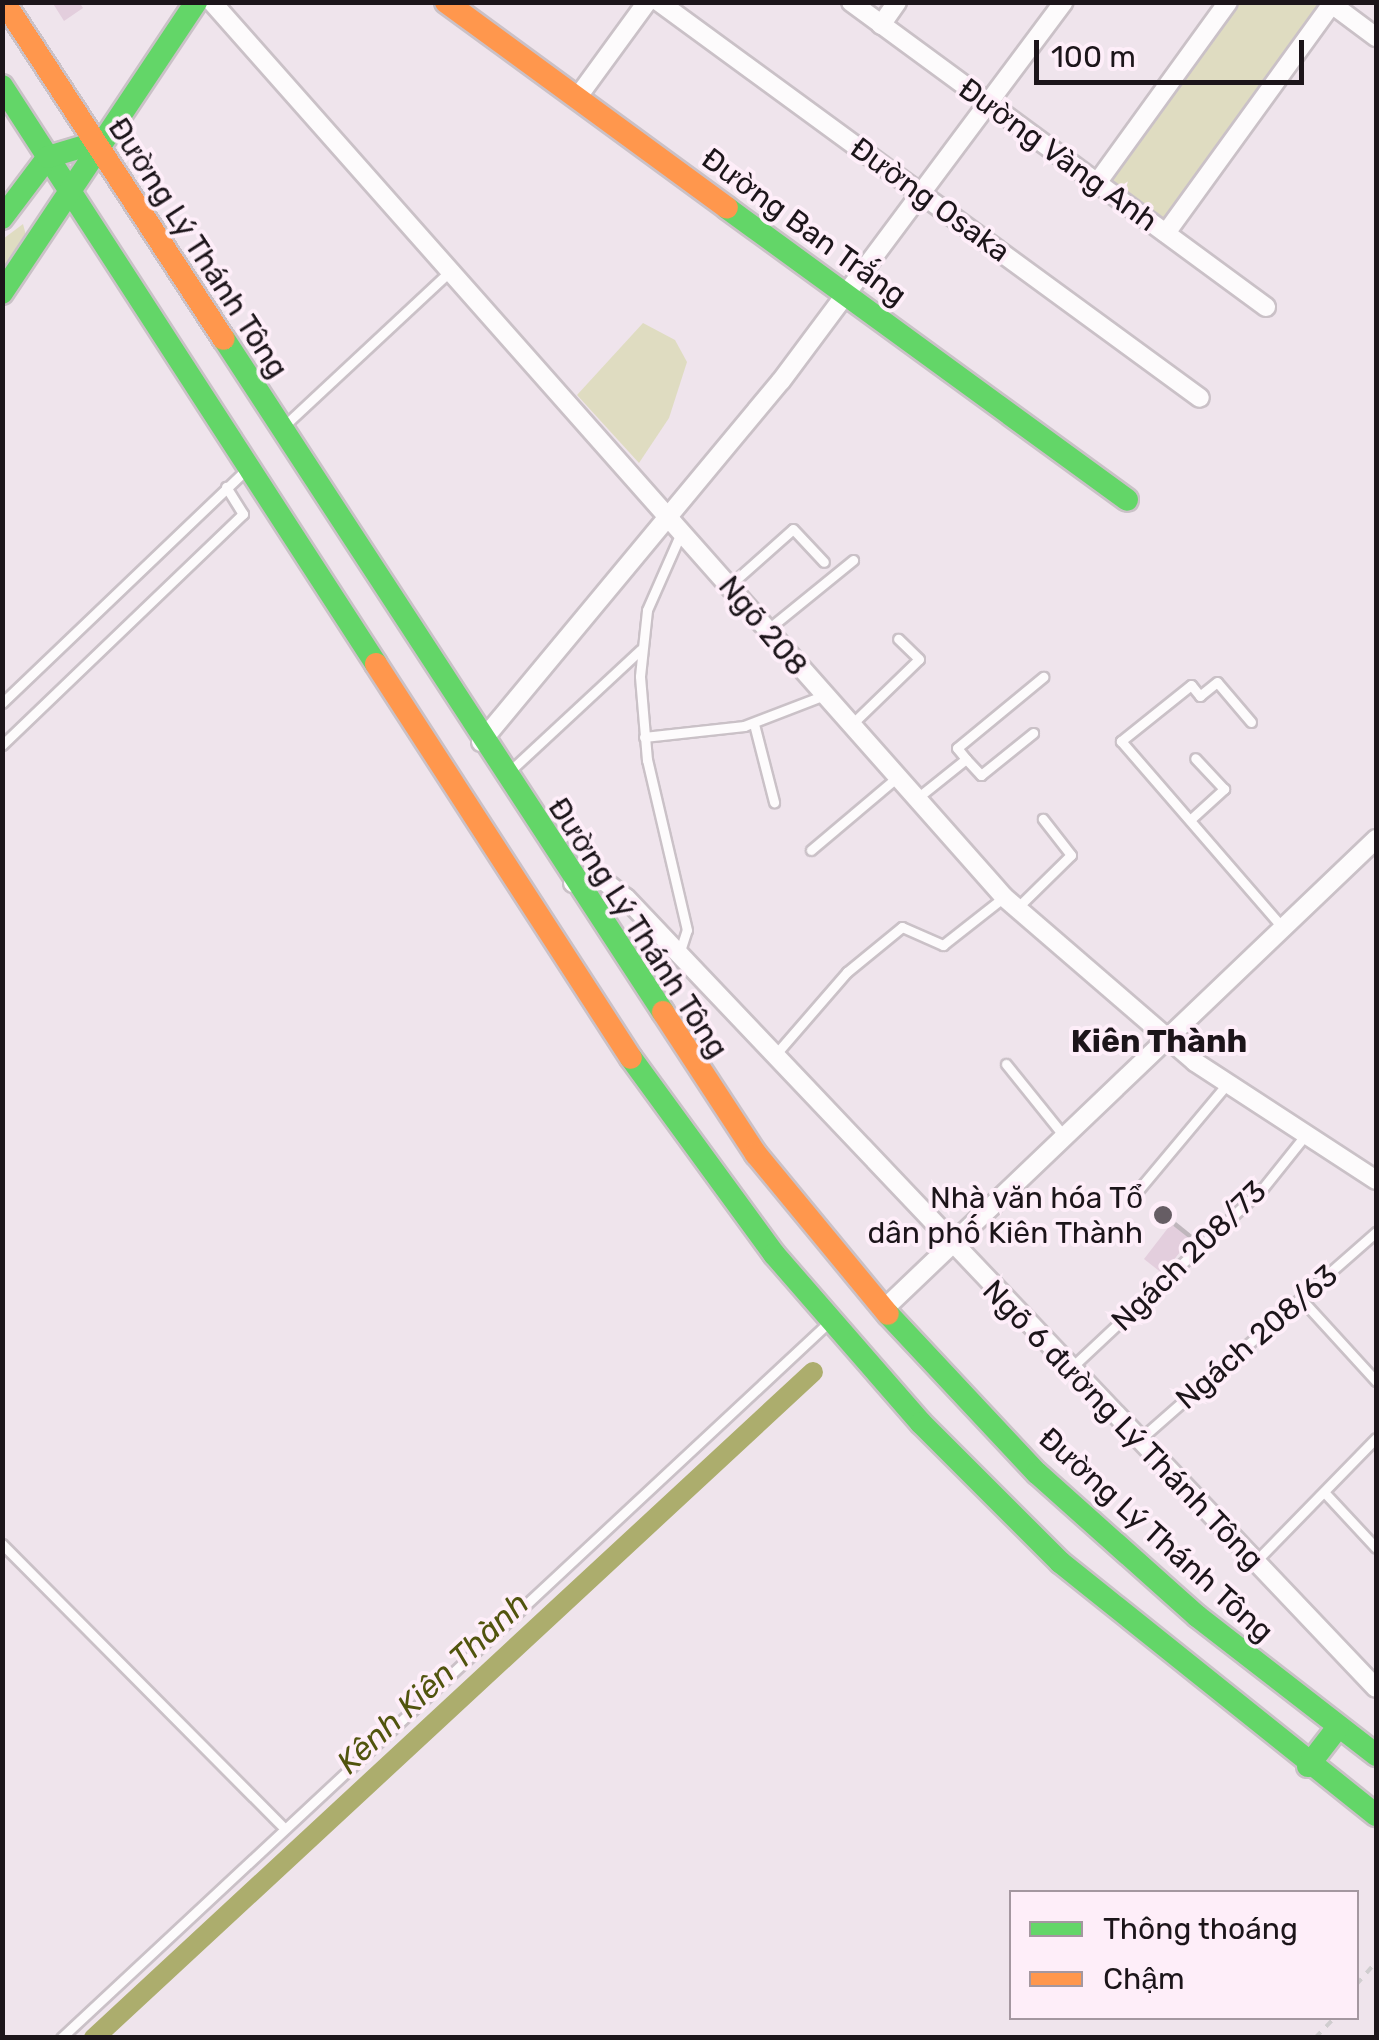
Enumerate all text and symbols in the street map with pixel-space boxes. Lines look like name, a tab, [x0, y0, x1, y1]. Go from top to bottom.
scale bar	[1039, 20, 1309, 82]
text: 100 m	[1051, 39, 1136, 75]
street label: Đường Vàng Anh	[951, 70, 1165, 240]
street label: Đường Lý Thánh Tông	[100, 110, 296, 386]
street label: Đường Osaka	[843, 130, 1017, 270]
street label: Đường Ban Trắng	[694, 140, 914, 314]
street label: Ngõ 208	[711, 569, 815, 683]
street label: Đường Lý Thánh Tông	[540, 790, 736, 1066]
district label: Kiên Thành	[1070, 1022, 1248, 1060]
street label: Ngách 208/73	[1104, 1173, 1274, 1339]
place label: Nhà văn hóa Tổ dân phố Kiên Thành	[867, 1180, 1143, 1250]
marker: Nhà văn hóa Tổ dân phố Kiên Thành	[1152, 1204, 1174, 1226]
street label: Ngách 208/63	[1169, 1257, 1345, 1417]
street label: Ngõ 6 đường Lý Thánh Tông	[974, 1272, 1272, 1578]
street label: Đường Lý Thánh Tông	[1031, 1419, 1281, 1651]
water label: Kênh Kiên Thành	[329, 1584, 537, 1782]
legend	[1009, 1890, 1359, 2020]
text: Thông thoáng	[1103, 1911, 1298, 1947]
text: Chậm	[1103, 1961, 1185, 1997]

